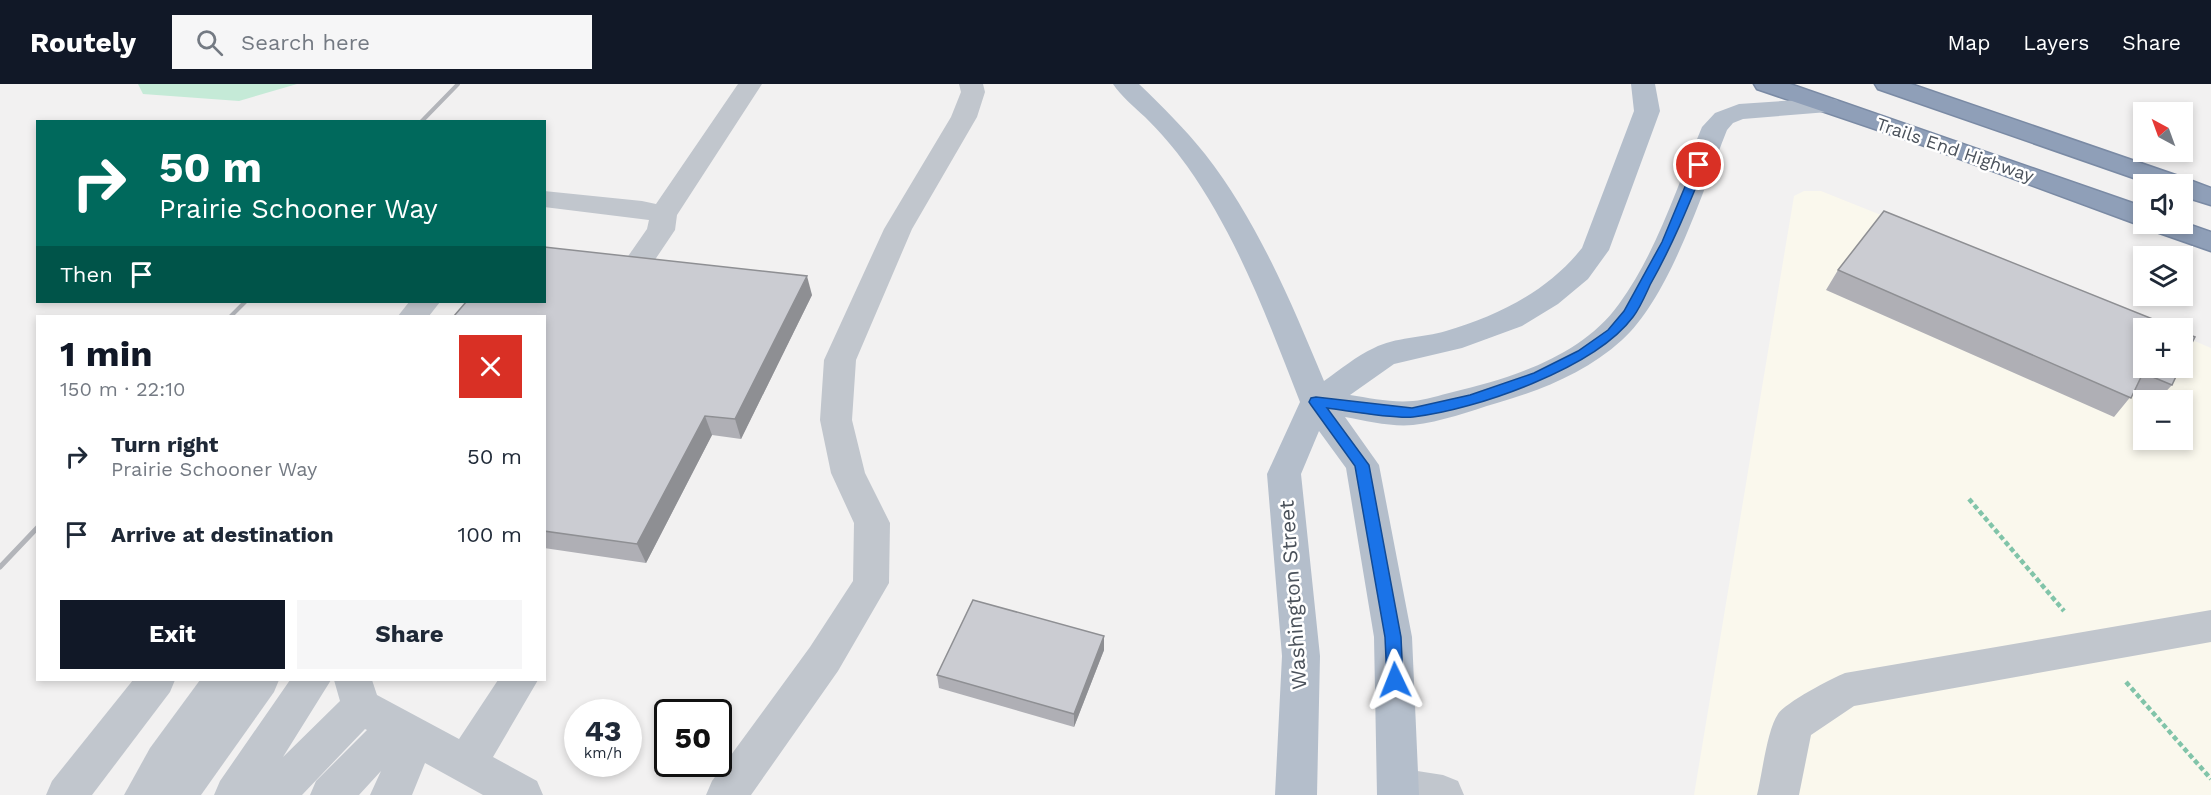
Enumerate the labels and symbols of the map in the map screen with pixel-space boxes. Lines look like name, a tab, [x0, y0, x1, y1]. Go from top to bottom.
north arrow	[2133, 102, 2193, 162]
street label: Trails End Highway	[1874, 113, 2037, 187]
pin	[1673, 139, 1724, 190]
street label: Washington Street	[1273, 499, 1312, 691]
position arrow	[1363, 648, 1427, 712]
speed limit sign: 50	[654, 699, 732, 777]

